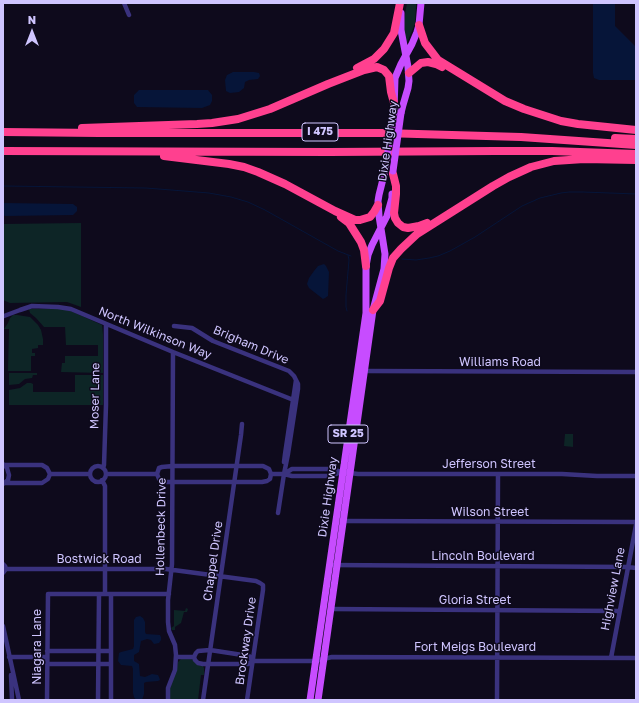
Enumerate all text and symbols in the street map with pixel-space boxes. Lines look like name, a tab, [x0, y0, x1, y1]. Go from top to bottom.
north arrow	[12, 12, 52, 52]
text: N	[28, 13, 36, 26]
street label: Dixie Highway	[375, 100, 401, 182]
road number: I 475	[302, 123, 338, 141]
street label: North Wilkinson Way	[96, 304, 214, 362]
street label: Brigham Drive	[211, 323, 291, 367]
street label: Williams Road	[459, 355, 541, 369]
street label: Moser Lane	[87, 363, 103, 429]
road number: SR 25	[328, 425, 368, 443]
street label: Dixie Highway	[315, 456, 341, 538]
street label: Jefferson Street	[442, 457, 536, 471]
street label: Hollenbeck Drive	[153, 478, 169, 576]
street label: Wilson Street	[451, 505, 529, 519]
street label: Chappel Drive	[200, 520, 226, 602]
street label: Highview Lane	[598, 546, 628, 632]
street label: Lincoln Boulevard	[431, 549, 535, 563]
street label: Bostwick Road	[56, 552, 142, 566]
street label: Gloria Street	[439, 593, 511, 607]
street label: Brockway Drive	[233, 596, 259, 686]
street label: Niagara Lane	[30, 609, 44, 685]
street label: Fort Meigs Boulevard	[414, 640, 536, 654]

